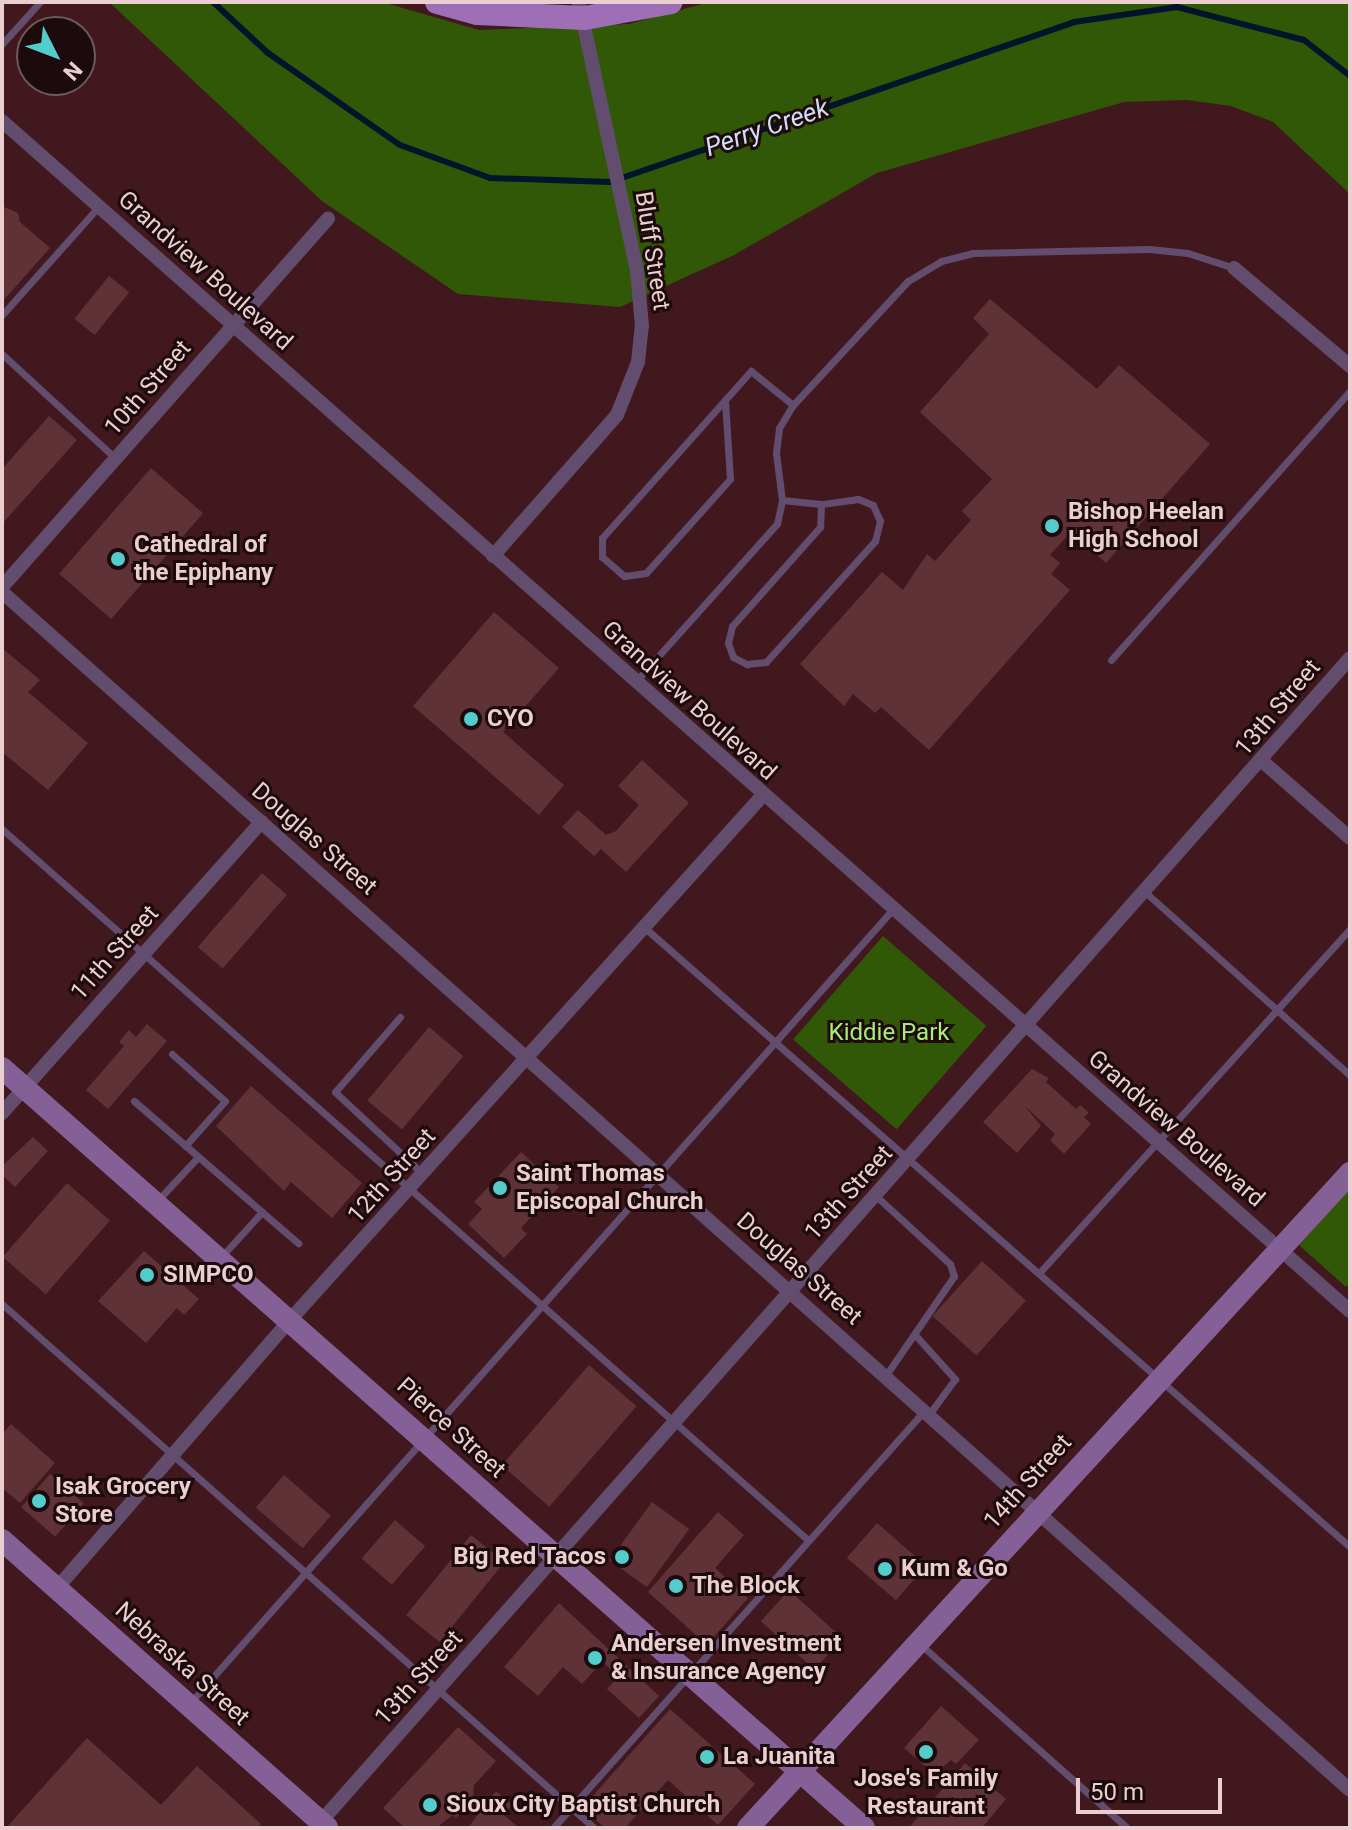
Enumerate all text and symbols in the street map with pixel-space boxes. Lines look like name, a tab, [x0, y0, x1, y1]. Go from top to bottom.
north arrow	[16, 16, 96, 96]
text: N	[58, 57, 87, 85]
water label: Perry Creek	[701, 92, 833, 164]
street label: Grandview Boulevard	[112, 185, 298, 357]
street label: Bluff Street	[628, 189, 676, 313]
street label: 10th Street	[99, 334, 197, 442]
place label: Bishop Heelan High School	[1068, 498, 1224, 554]
marker: Bishop Heelan High School	[1043, 517, 1061, 535]
place label: Cathedral of the Epiphany	[134, 531, 273, 587]
marker: Cathedral of the Epiphany	[109, 550, 127, 568]
street label: Grandview Boulevard	[596, 615, 782, 787]
street label: 13th Street	[1229, 654, 1327, 762]
place label: CYO	[487, 705, 534, 733]
marker: CYO	[462, 710, 480, 728]
street label: Douglas Street	[245, 777, 383, 901]
street label: 11th Street	[65, 900, 165, 1006]
park label: Kiddie Park	[829, 1019, 949, 1047]
street label: Grandview Boulevard	[1082, 1045, 1270, 1213]
street label: 12th Street	[342, 1123, 442, 1229]
street label: 13th Street	[799, 1140, 899, 1246]
place label: Saint Thomas Episcopal Church	[516, 1160, 703, 1216]
marker: Saint Thomas Episcopal Church	[491, 1179, 509, 1197]
street label: Douglas Street	[730, 1207, 868, 1331]
place label: SIMPCO	[163, 1261, 254, 1289]
marker: SIMPCO	[138, 1266, 156, 1284]
street label: Pierce Street	[391, 1372, 511, 1484]
street label: 14th Street	[978, 1429, 1078, 1535]
place label: Isak Grocery Store	[55, 1473, 191, 1529]
marker: Isak Grocery Store	[30, 1492, 48, 1510]
place label: Big Red Tacos	[453, 1543, 606, 1571]
marker: Big Red Tacos	[613, 1548, 631, 1566]
place label: Kum & Go	[901, 1555, 1008, 1583]
marker: Kum & Go	[876, 1560, 894, 1578]
place label: The Block	[692, 1572, 800, 1600]
marker: The Block	[667, 1577, 685, 1595]
street label: Nebraska Street	[109, 1596, 255, 1732]
street label: 13th Street	[369, 1625, 469, 1731]
place label: Andersen Investment & Insurance Agency	[611, 1630, 841, 1686]
marker: Andersen Investment & Insurance Agency	[586, 1649, 604, 1667]
place label: La Juanita	[723, 1743, 835, 1771]
marker: Jose's Family Restaurant	[917, 1743, 935, 1761]
marker: La Juanita	[698, 1748, 716, 1766]
scale bar	[1080, 1762, 1226, 1812]
place label: Jose's Family Restaurant	[854, 1765, 998, 1821]
text: 50 m	[1090, 1778, 1144, 1806]
place label: Sioux City Baptist Church	[446, 1791, 720, 1819]
marker: Sioux City Baptist Church	[421, 1796, 439, 1814]

